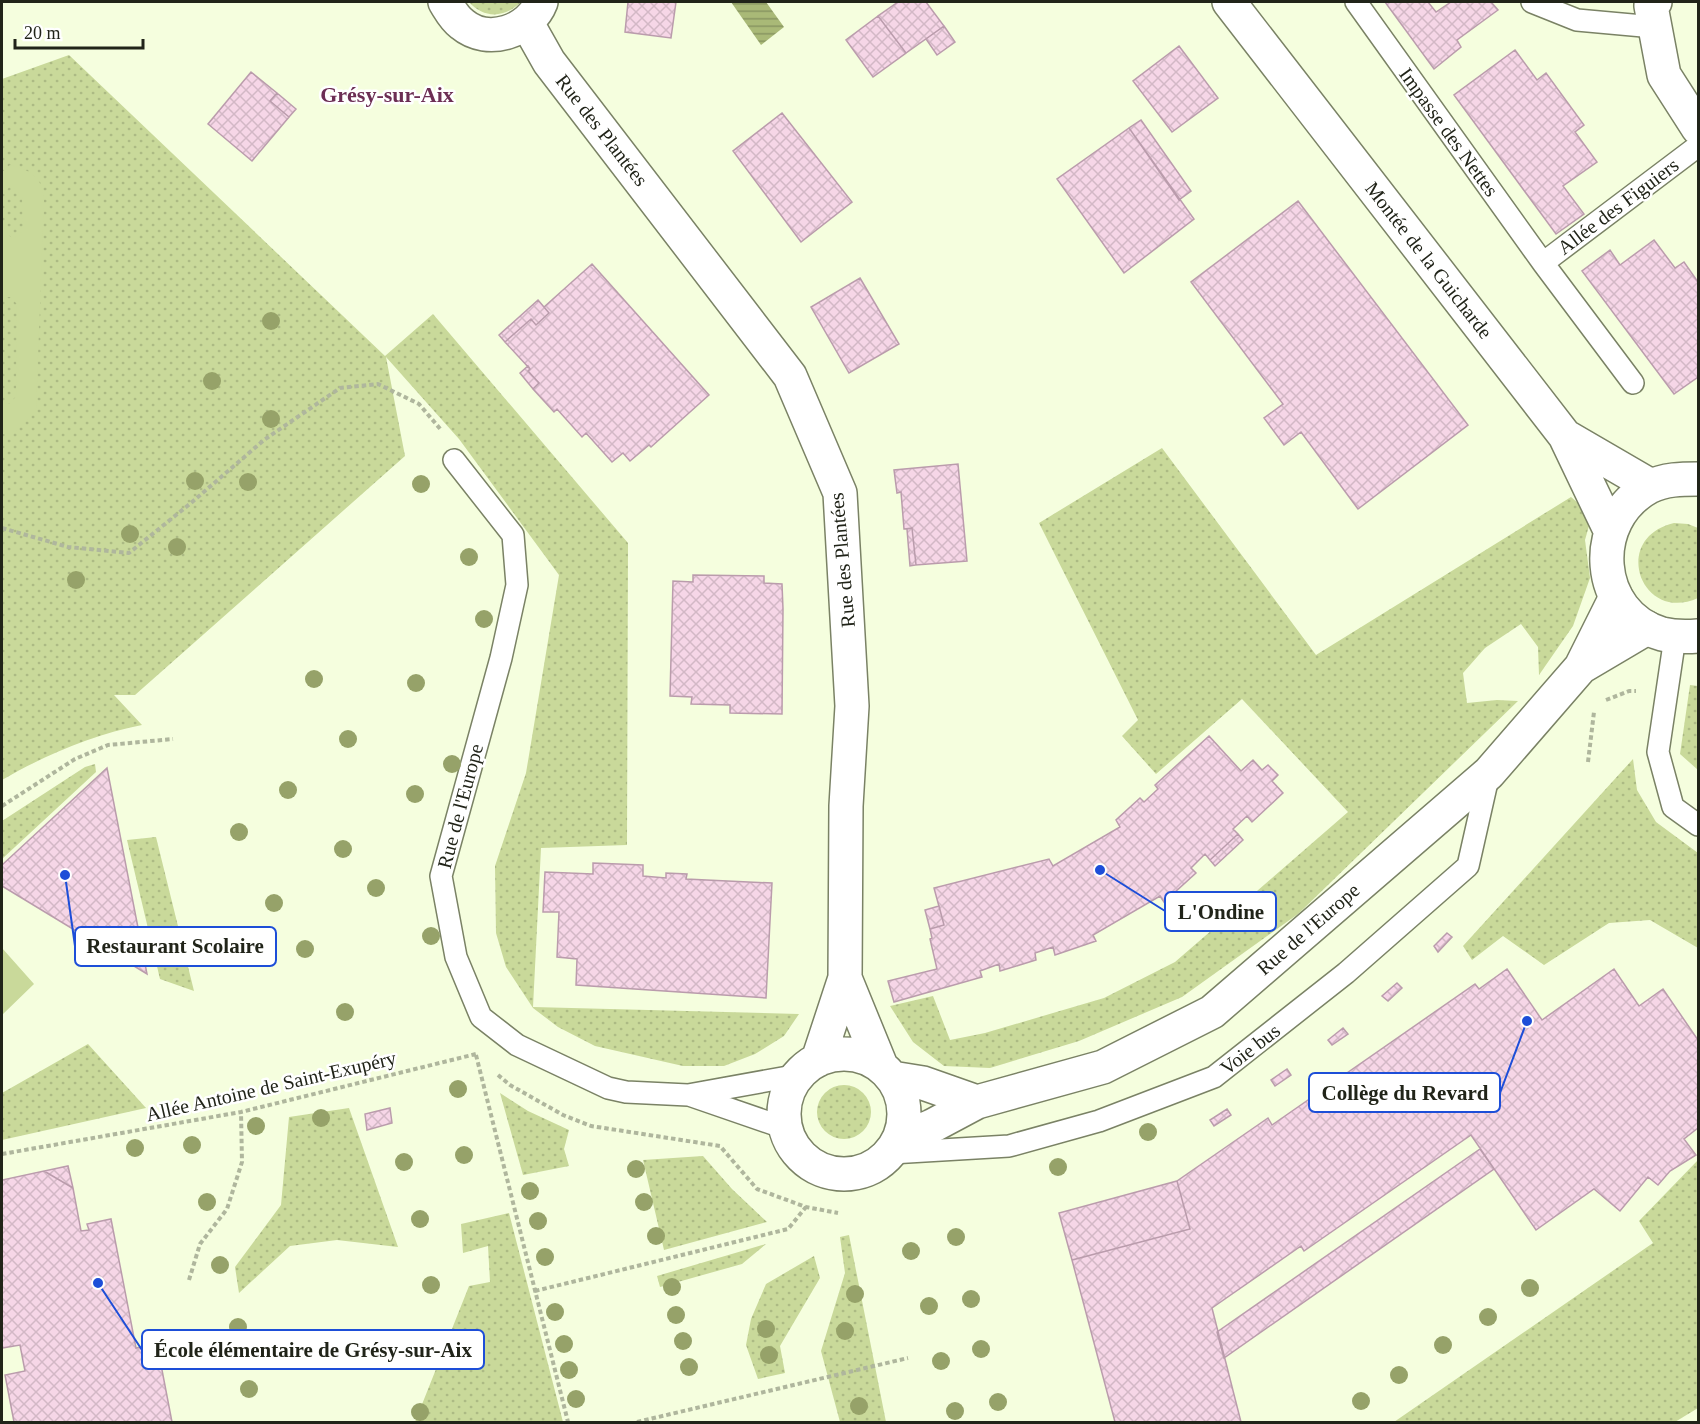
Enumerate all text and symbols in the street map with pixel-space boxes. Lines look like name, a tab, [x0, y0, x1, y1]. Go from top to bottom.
scale bar	[15, 12, 142, 50]
text: 20 m	[24, 23, 61, 43]
street label: Impasse des Nettes	[1394, 64, 1503, 201]
street label: Rue des Plantées	[552, 70, 653, 190]
district label: Grésy-sur-Aix	[320, 82, 454, 107]
street label: Allée des Figuiers	[1553, 153, 1684, 259]
street label: Montée de la Guicharde	[1361, 177, 1497, 343]
street label: Rue des Plantées	[825, 491, 859, 628]
street label: Rue de l'Europe	[433, 741, 488, 871]
street label: Rue de l'Europe	[1252, 879, 1364, 980]
callout: L'Ondine	[1165, 892, 1276, 931]
text: L'Ondine	[1178, 900, 1264, 924]
callout: Restaurant Scolaire	[75, 927, 276, 966]
text: Restaurant Scolaire	[86, 934, 264, 958]
street label: Voie bus	[1216, 1019, 1284, 1079]
street label: Allée Antoine de Saint-Exupéry	[144, 1046, 398, 1126]
callout: Collège du Revard	[1309, 1073, 1500, 1112]
text: Collège du Revard	[1322, 1081, 1489, 1105]
callout: École élémentaire de Grésy-sur-Aix	[142, 1330, 484, 1369]
text: École élémentaire de Grésy-sur-Aix	[154, 1338, 472, 1362]

